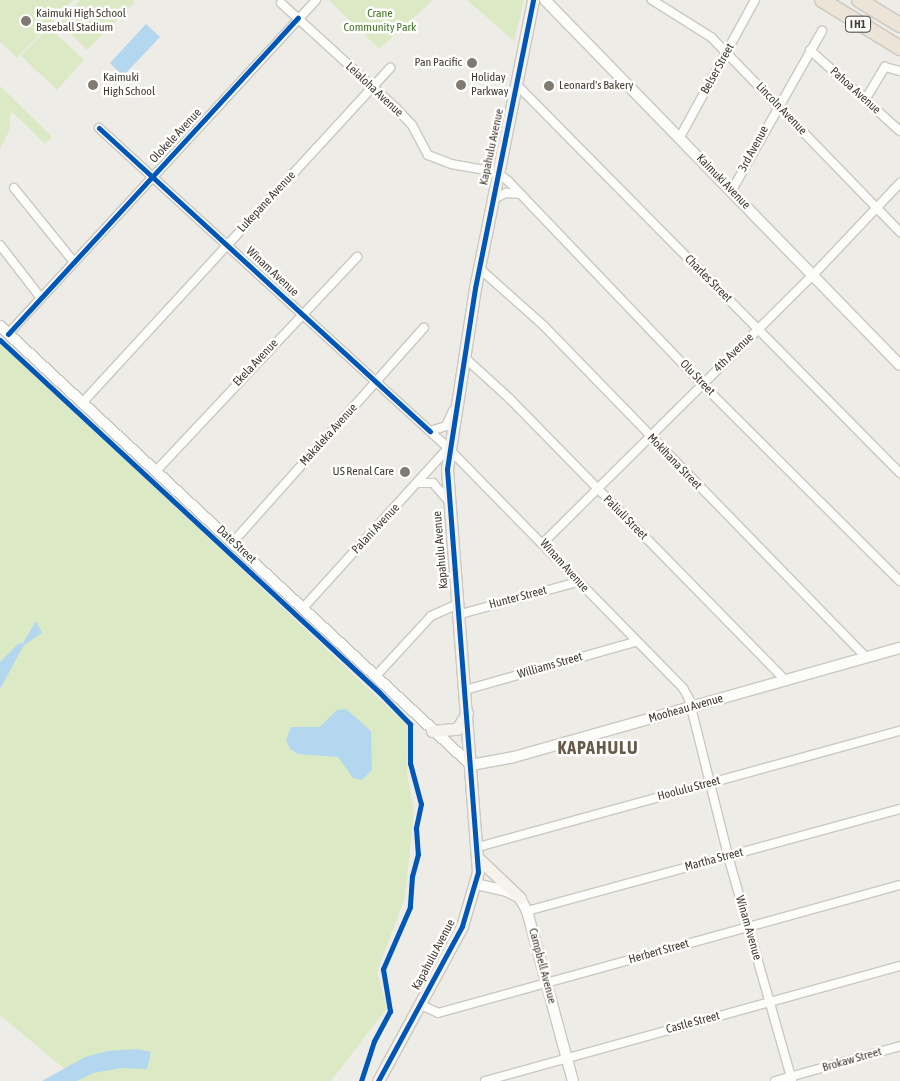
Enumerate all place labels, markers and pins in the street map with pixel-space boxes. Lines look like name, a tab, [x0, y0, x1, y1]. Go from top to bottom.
place label: Kaimuki High School Baseball Stadium	[36, 7, 126, 35]
marker: Kaimuki High School Baseball Stadium	[20, 15, 32, 27]
place label: Pan Pacific	[414, 56, 462, 70]
marker: Pan Pacific	[466, 57, 478, 69]
place label: Kaimuki High School	[103, 71, 155, 99]
place label: Holiday Parkway	[471, 71, 509, 99]
marker: Kaimuki High School	[87, 79, 99, 91]
marker: Holiday Parkway	[455, 79, 467, 91]
place label: Leonard's Bakery	[559, 79, 633, 93]
marker: Leonard's Bakery	[543, 80, 555, 92]
place label: US Renal Care	[333, 465, 394, 479]
marker: US Renal Care	[398, 465, 412, 479]

